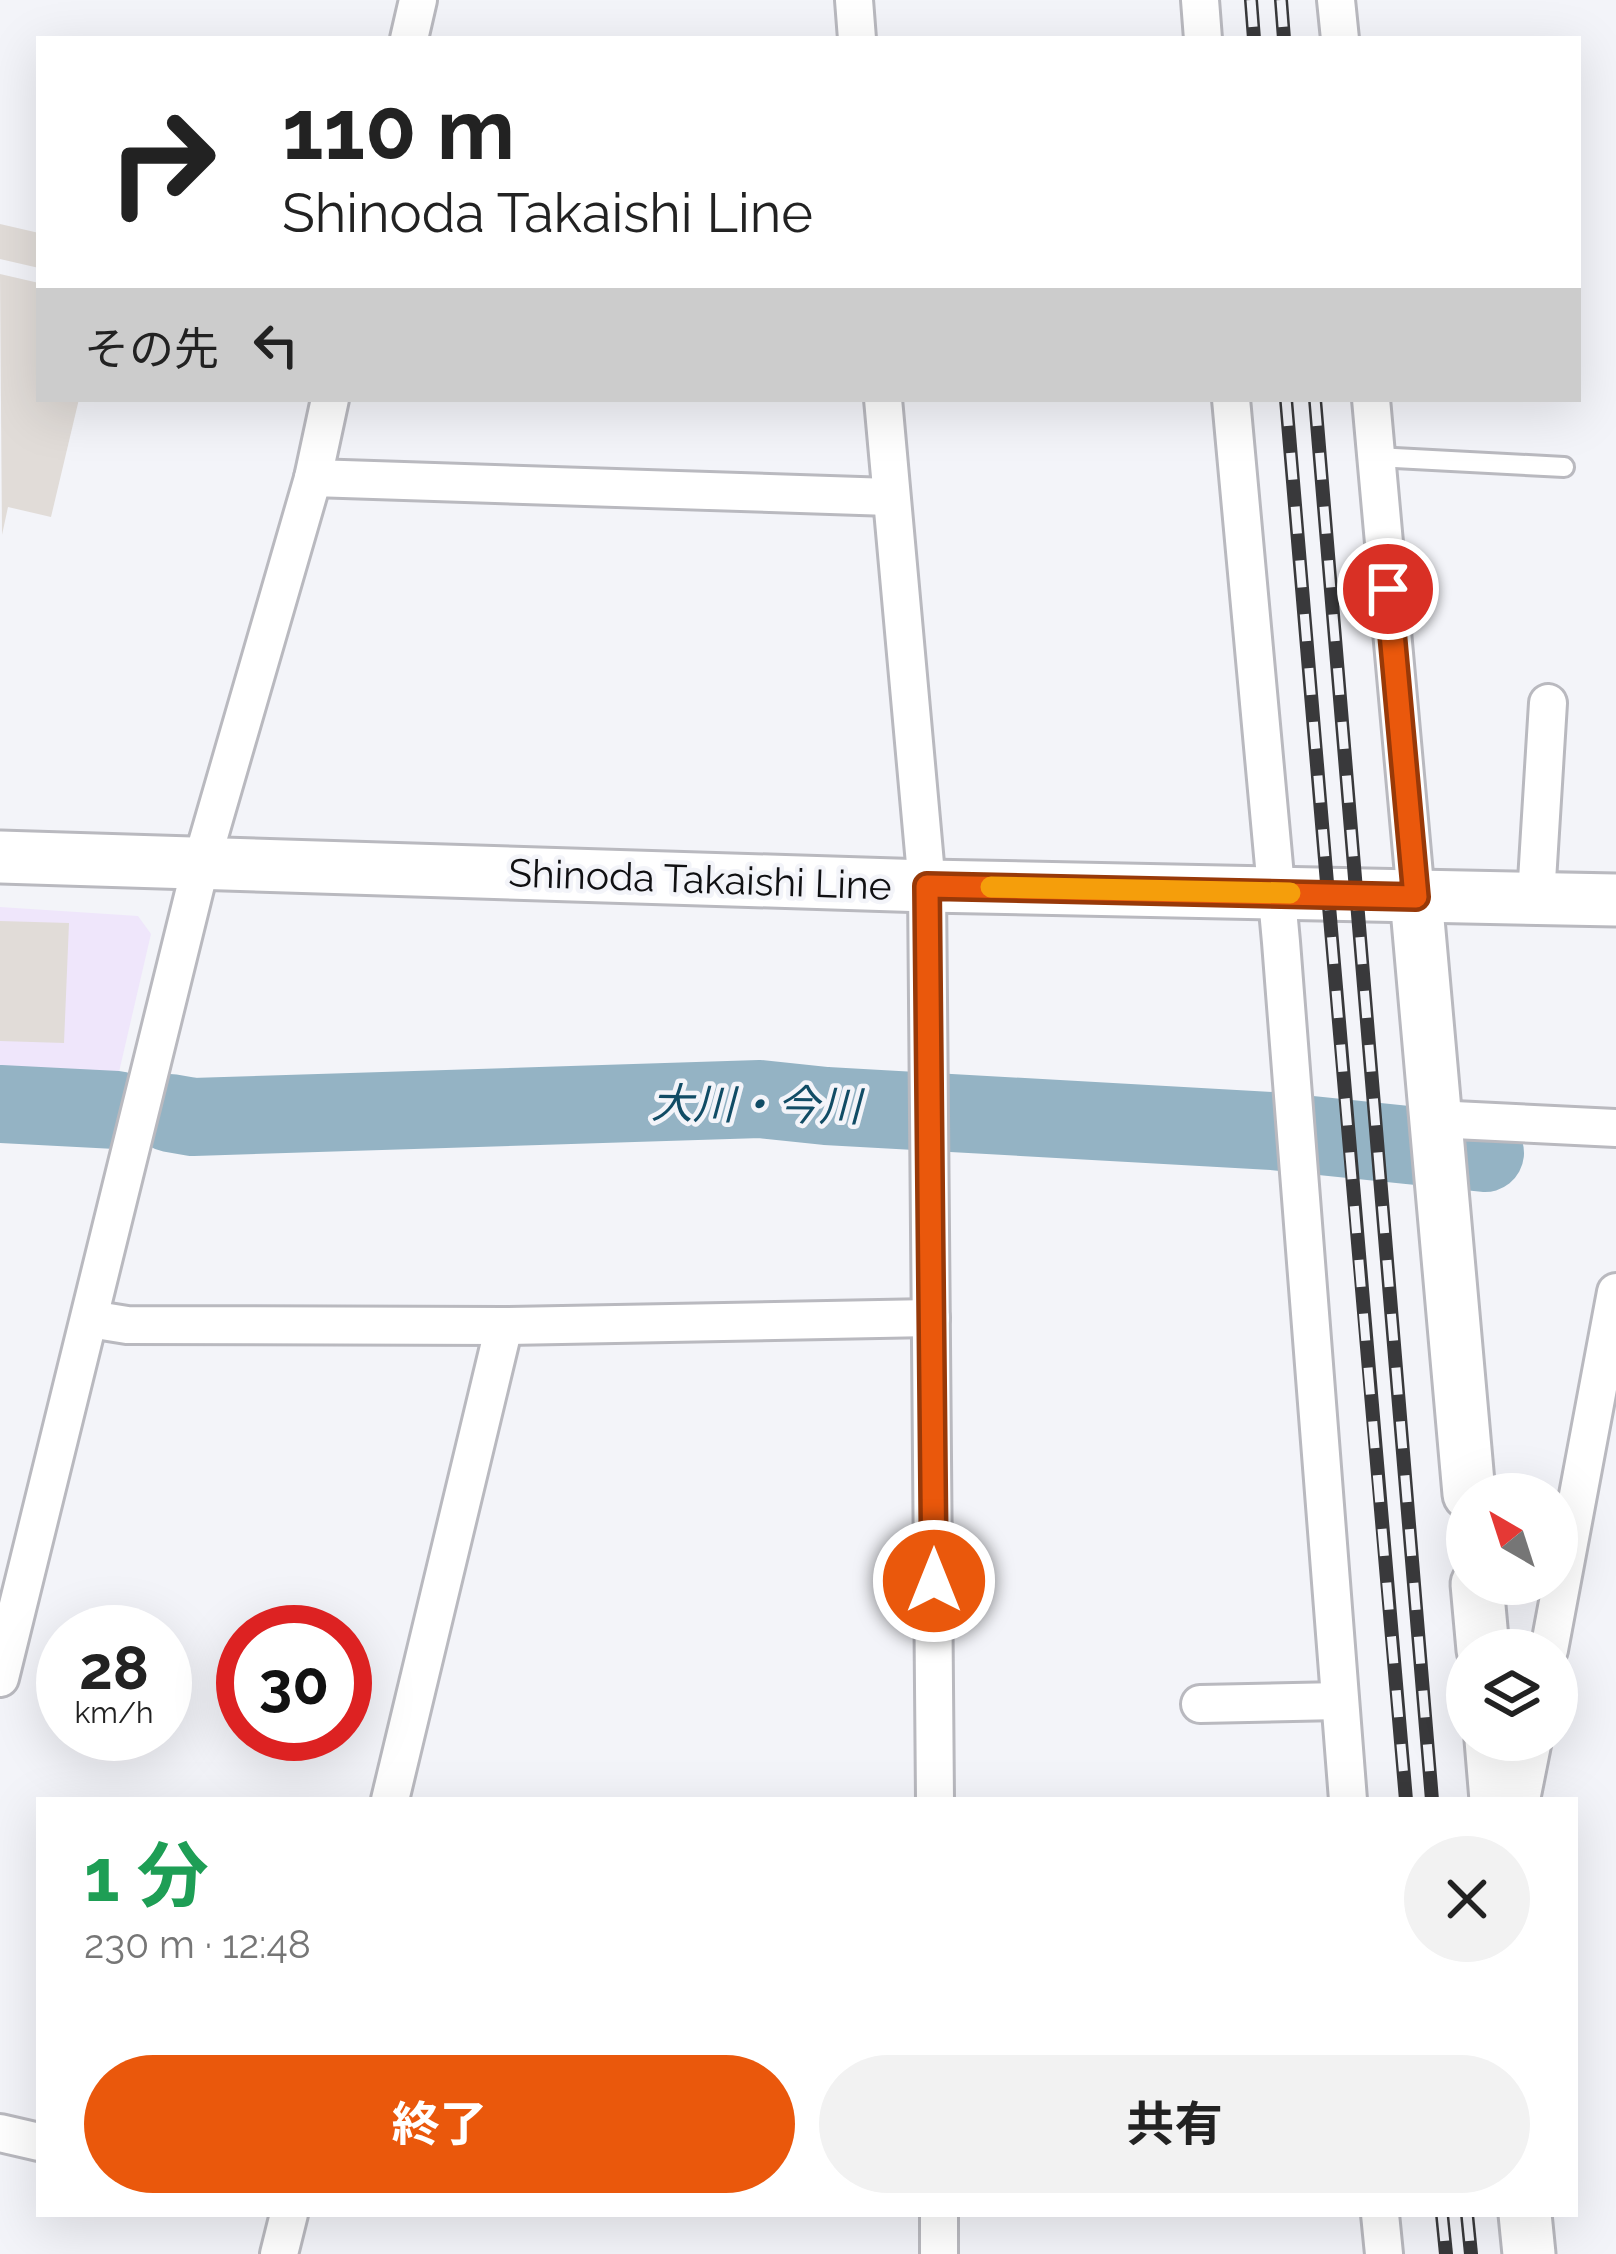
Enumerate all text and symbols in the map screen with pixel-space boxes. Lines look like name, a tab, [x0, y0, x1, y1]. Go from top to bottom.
text: 110 m	[282, 80, 515, 179]
icon: right	[84, 84, 240, 240]
text: Shinoda Takaishi Line	[282, 181, 813, 245]
icon: left	[243, 312, 309, 378]
text: その先	[84, 323, 219, 376]
pin	[1337, 538, 1439, 640]
icon: arrive	[1355, 556, 1421, 622]
street label: Shinoda Takaishi Line	[508, 849, 892, 909]
water label: 大川・今川	[651, 1079, 865, 1131]
north arrow	[1446, 1473, 1578, 1605]
map controls	[1446, 1473, 1578, 1761]
position arrow	[871, 1518, 997, 1644]
speed limit sign: 30	[216, 1605, 372, 1761]
button: layers	[1446, 1629, 1578, 1761]
text: 28	[79, 1633, 149, 1703]
text: km/h	[74, 1695, 154, 1730]
text: 1 分	[84, 1833, 209, 1918]
button: close	[1404, 1836, 1530, 1962]
text: 230 m · 12:48	[84, 1921, 311, 1967]
button: 終了	[84, 2055, 795, 2193]
button: 共有	[819, 2055, 1530, 2193]

